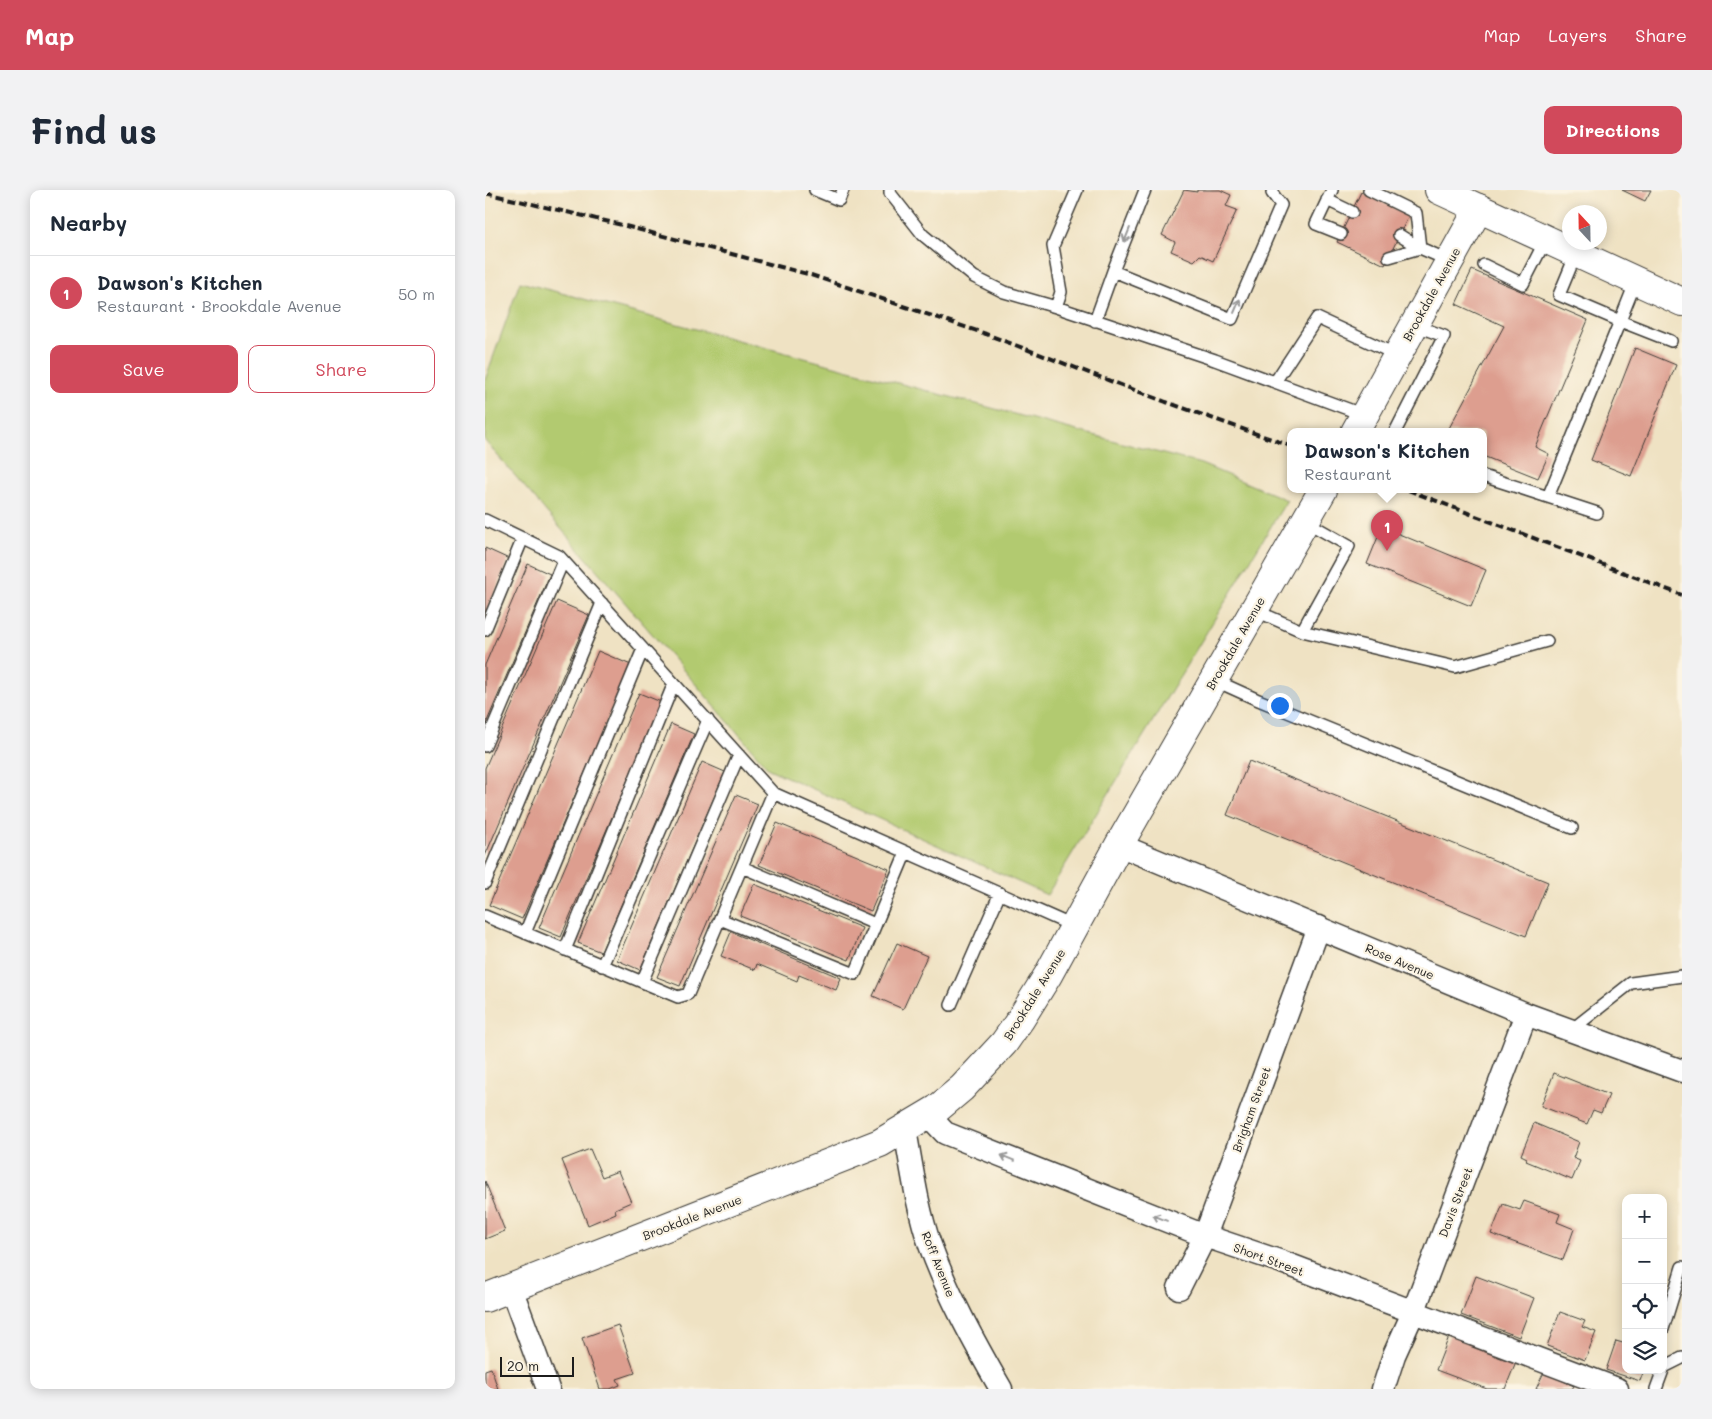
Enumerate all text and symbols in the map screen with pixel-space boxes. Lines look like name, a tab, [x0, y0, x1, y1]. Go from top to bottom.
text: Map	[25, 20, 74, 51]
text: Map	[1484, 23, 1520, 47]
text: Layers	[1548, 23, 1607, 47]
text: Share	[1635, 23, 1687, 47]
button: Directions	[1544, 106, 1682, 154]
text: Find us	[30, 107, 157, 153]
north arrow	[1562, 205, 1607, 250]
text: Nearby	[50, 209, 127, 236]
one-way arrow	[1122, 227, 1131, 242]
street label: Brookdale Avenue	[1399, 244, 1463, 344]
text: Dawson's Kitchen	[97, 270, 262, 295]
text: 1	[62, 283, 70, 304]
text: 50 m	[398, 283, 435, 304]
text: Restaurant · Brookdale Avenue	[97, 295, 342, 316]
one-way arrow	[1233, 299, 1243, 314]
button: Save	[50, 345, 238, 393]
button: Share	[248, 345, 435, 393]
popup	[1287, 428, 1487, 493]
text: Dawson's Kitchen	[1304, 438, 1470, 463]
text: Restaurant	[1304, 463, 1392, 484]
pin: 1	[1371, 510, 1403, 551]
street label: Brookdale Avenue	[1202, 594, 1268, 692]
your location	[1267, 693, 1293, 719]
street label: Rose Avenue	[1363, 939, 1437, 983]
street label: Brookdale Avenue	[999, 945, 1069, 1043]
street label: Brigham Street	[1228, 1064, 1274, 1154]
one-way arrow	[1001, 1153, 1016, 1162]
street label: Davis Street	[1434, 1165, 1476, 1239]
street label: Brookdale Avenue	[640, 1191, 744, 1243]
map controls	[1622, 1194, 1667, 1374]
button: +	[1622, 1194, 1667, 1239]
one-way arrow	[1152, 1213, 1168, 1222]
street label: Roff Avenue	[919, 1229, 959, 1299]
street label: Short Street	[1232, 1239, 1306, 1279]
button: −	[1622, 1239, 1667, 1284]
button: locate	[1622, 1284, 1667, 1329]
button: layers	[1622, 1329, 1667, 1374]
scale bar	[500, 1354, 574, 1377]
text: 20 m	[507, 1356, 539, 1375]

